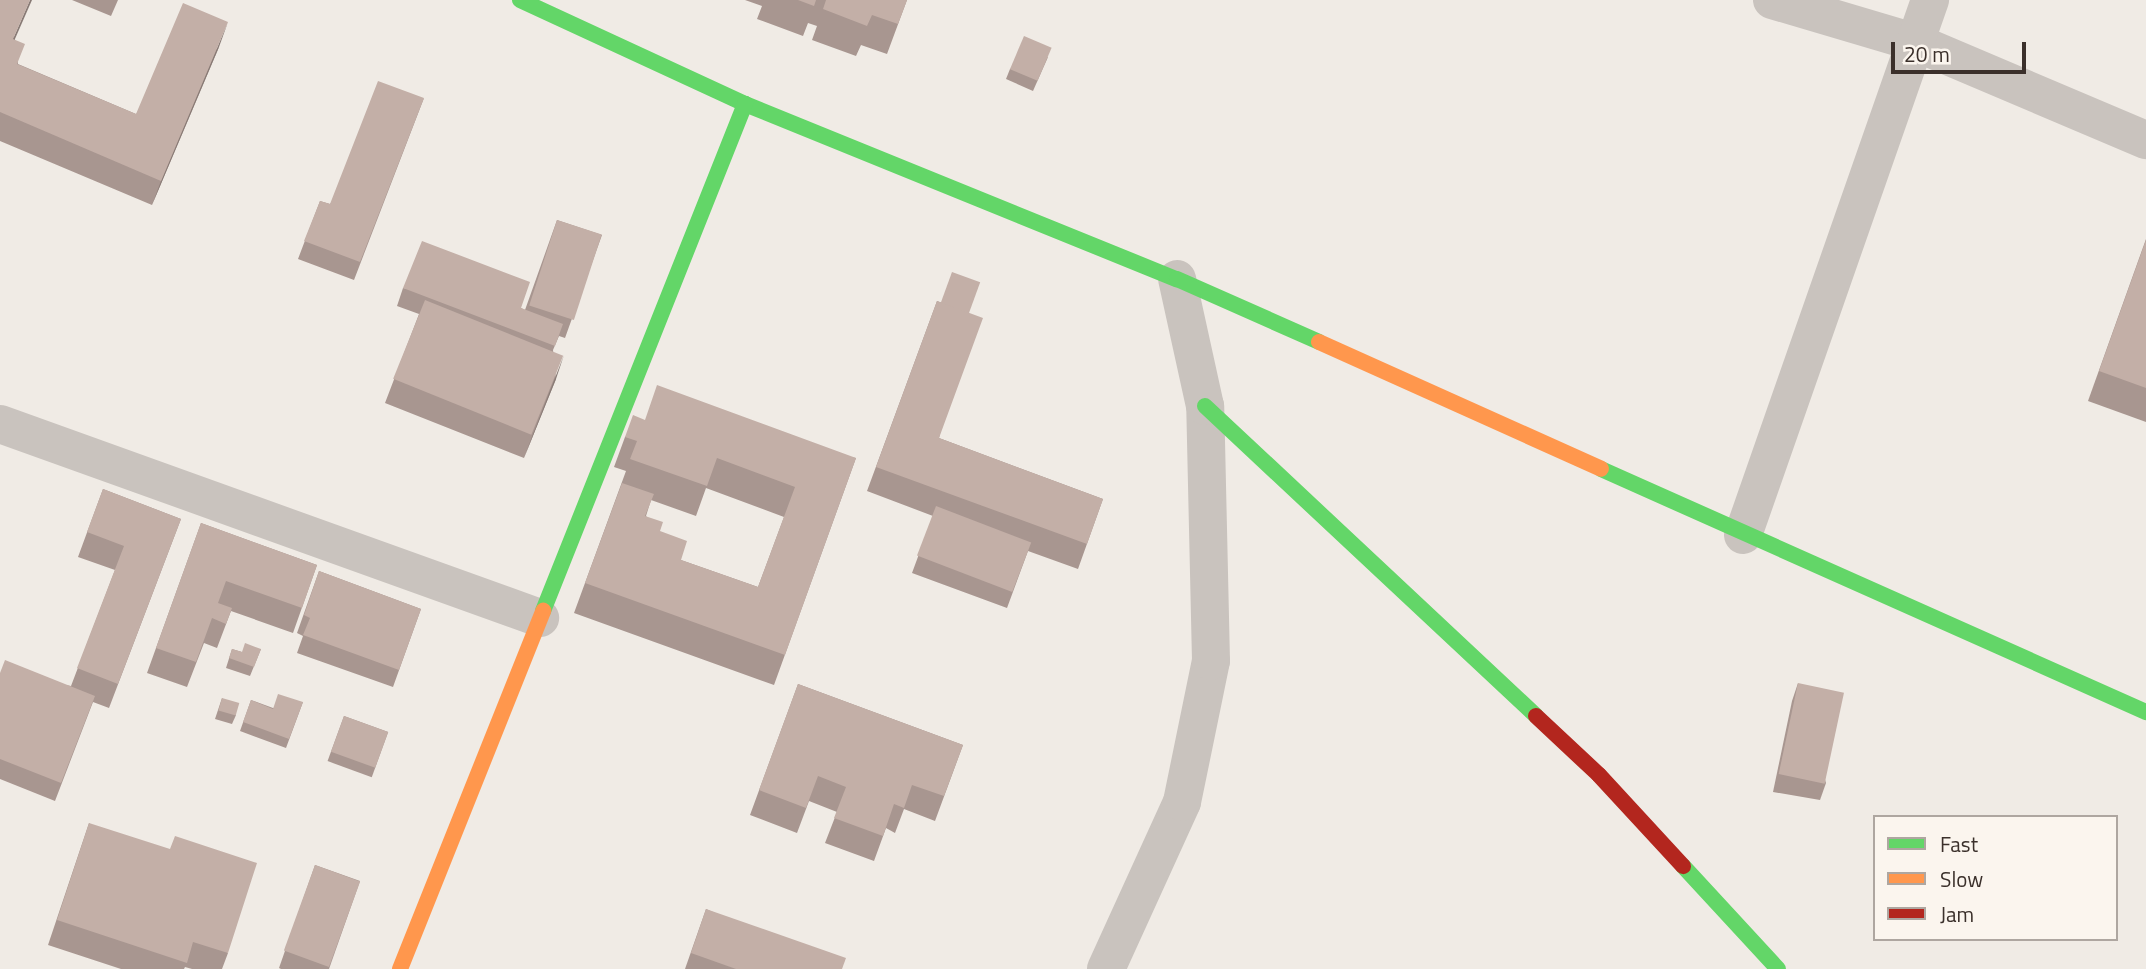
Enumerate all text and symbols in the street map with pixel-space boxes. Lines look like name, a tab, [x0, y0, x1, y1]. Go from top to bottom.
scale bar	[1894, 28, 2029, 72]
text: 20 m	[1904, 38, 1950, 70]
legend	[1873, 815, 2118, 941]
text: Fast	[1940, 828, 1978, 860]
text: Slow	[1940, 863, 1983, 895]
text: Jam	[1940, 898, 1974, 930]

